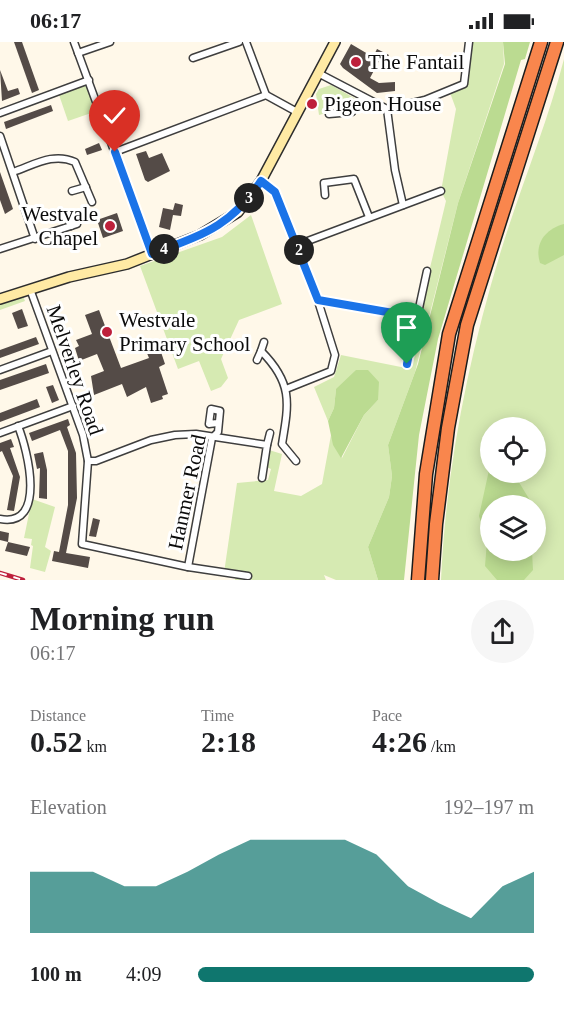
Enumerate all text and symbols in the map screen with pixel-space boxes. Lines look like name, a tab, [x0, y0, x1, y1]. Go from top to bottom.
text: 06:17	[30, 8, 81, 33]
place label: The Fantail	[368, 50, 464, 74]
marker: The Fantail	[349, 55, 363, 69]
pin	[89, 90, 140, 152]
place label: Pigeon House	[324, 92, 441, 116]
marker: Pigeon House	[305, 97, 319, 111]
icon: check	[98, 99, 131, 132]
pin: 3	[234, 183, 264, 213]
text: 3	[245, 189, 253, 206]
place label: Westvale Chapel	[22, 202, 98, 250]
marker: Westvale Chapel	[103, 219, 117, 233]
pin: 4	[149, 234, 179, 264]
pin: 2	[284, 235, 314, 265]
text: 4	[160, 240, 168, 257]
text: 2	[295, 241, 303, 258]
street label: Melverley Road	[42, 302, 109, 439]
pin	[381, 302, 432, 364]
place label: Westvale Primary School	[119, 308, 250, 356]
icon: arrive	[390, 311, 423, 344]
marker: Westvale Primary School	[100, 325, 114, 339]
map controls	[480, 417, 546, 561]
button: locate	[480, 417, 546, 483]
street label: Hanmer Road	[163, 432, 211, 552]
button: layers	[480, 495, 546, 561]
button: share	[471, 600, 534, 663]
text: Morning run	[30, 601, 214, 637]
text: 06:17	[30, 642, 76, 664]
text: Distance	[30, 707, 86, 724]
text: Time	[201, 707, 234, 724]
text: Pace	[372, 707, 402, 724]
text: 0.52	[30, 725, 83, 758]
text: 2:18	[201, 725, 256, 758]
text: 4:26	[372, 725, 427, 758]
text: km	[83, 738, 107, 755]
text: /km	[427, 738, 456, 755]
text: Elevation	[30, 796, 107, 818]
text: 192–197 m	[443, 796, 534, 818]
text: 100 m	[30, 963, 82, 985]
text: 4:09	[126, 963, 162, 985]

